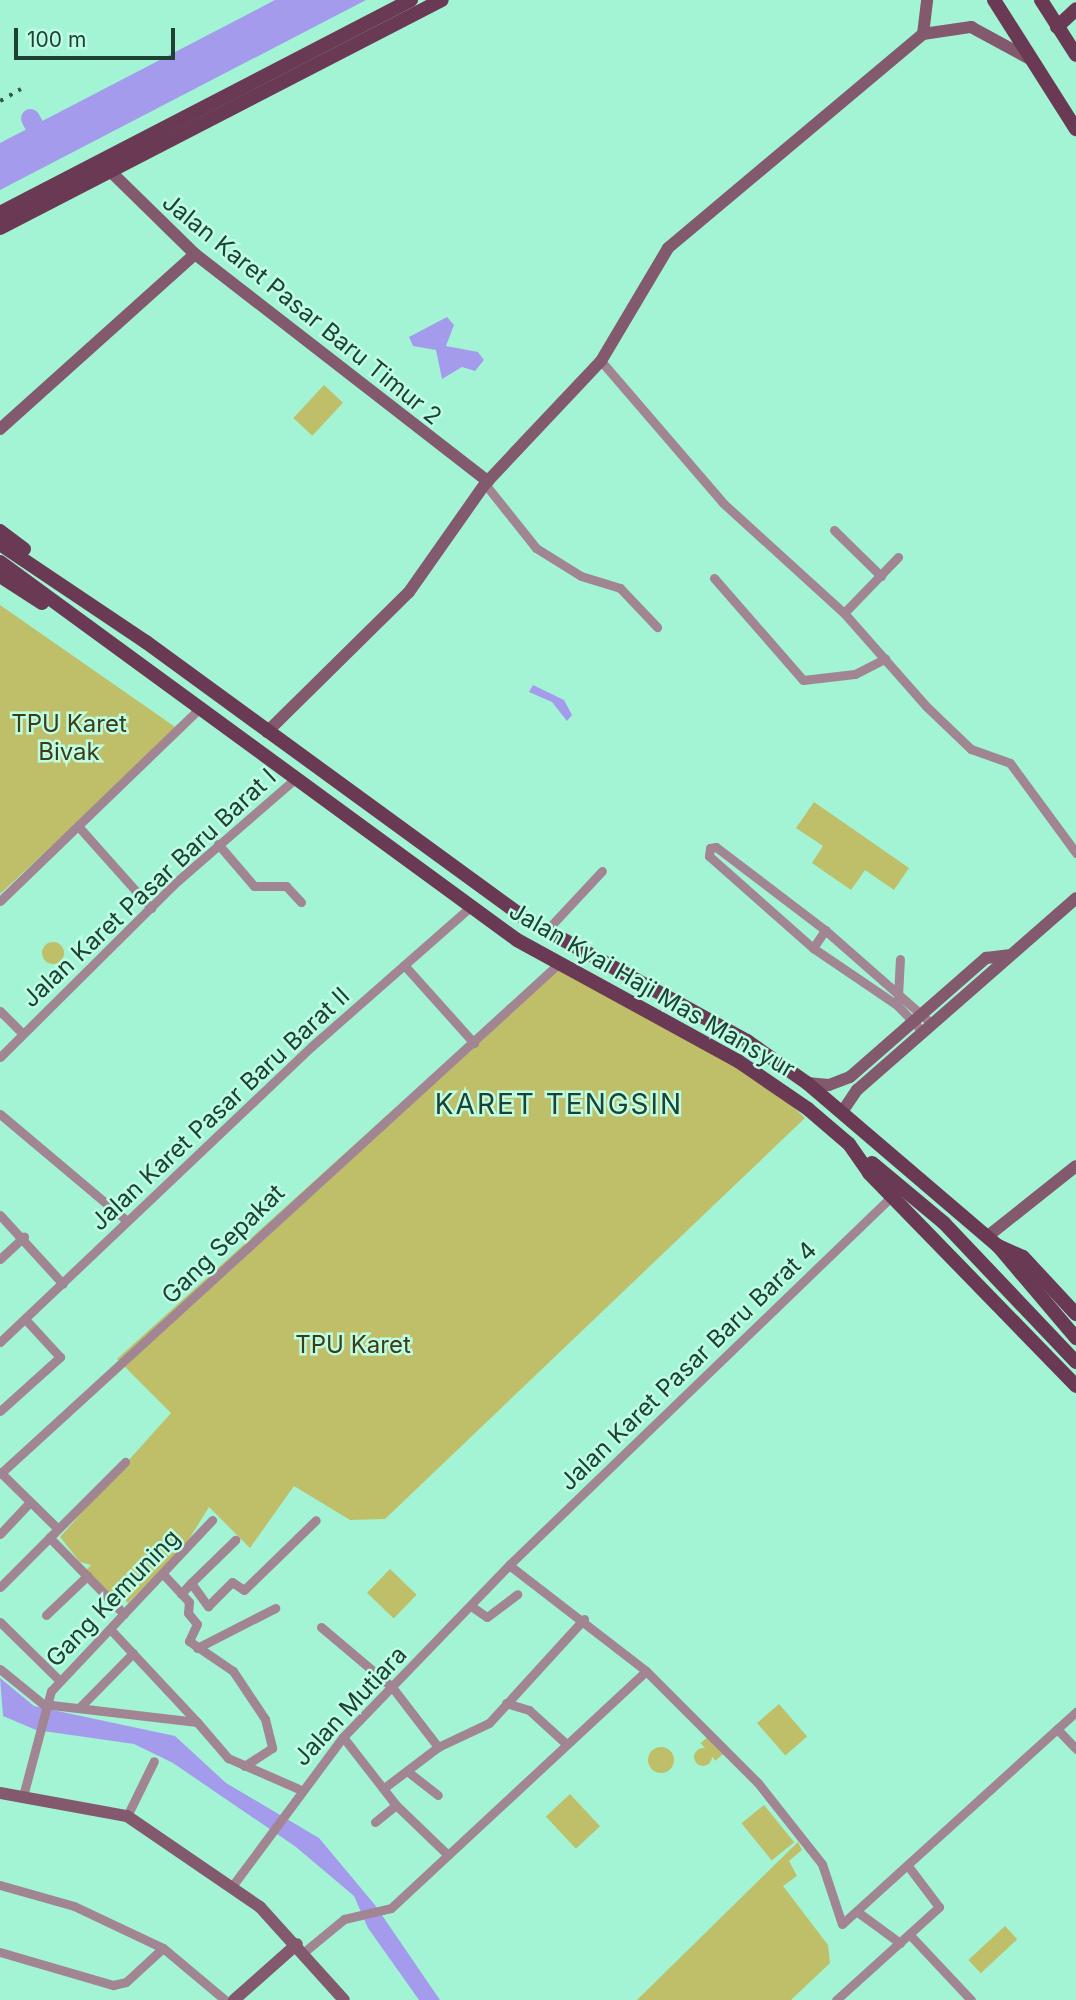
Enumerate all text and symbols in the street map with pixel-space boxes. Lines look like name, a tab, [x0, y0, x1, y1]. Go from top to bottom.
scale bar	[18, 14, 178, 58]
text: 100 m	[27, 27, 86, 52]
street label: Jalan Karet Pasar Baru Timur 2	[157, 187, 447, 431]
park label: TPU Karet Bivak	[11, 710, 127, 766]
street label: Jalan Karet Pasar Baru Barat I	[16, 763, 282, 1013]
street label: Jalan Kyai Haji Mas Mansyur	[504, 896, 800, 1084]
street label: Jalan Karet Pasar Baru Barat II	[85, 981, 355, 1237]
district label: KARET TENGSIN	[436, 1087, 682, 1121]
street label: Gang Sepakat	[156, 1178, 290, 1310]
street label: Jalan Karet Pasar Baru Barat 4	[554, 1235, 822, 1497]
park label: TPU Karet	[295, 1331, 411, 1359]
street label: Gang Kemuning	[40, 1523, 186, 1673]
street label: Jalan Mutiara	[287, 1640, 413, 1772]

